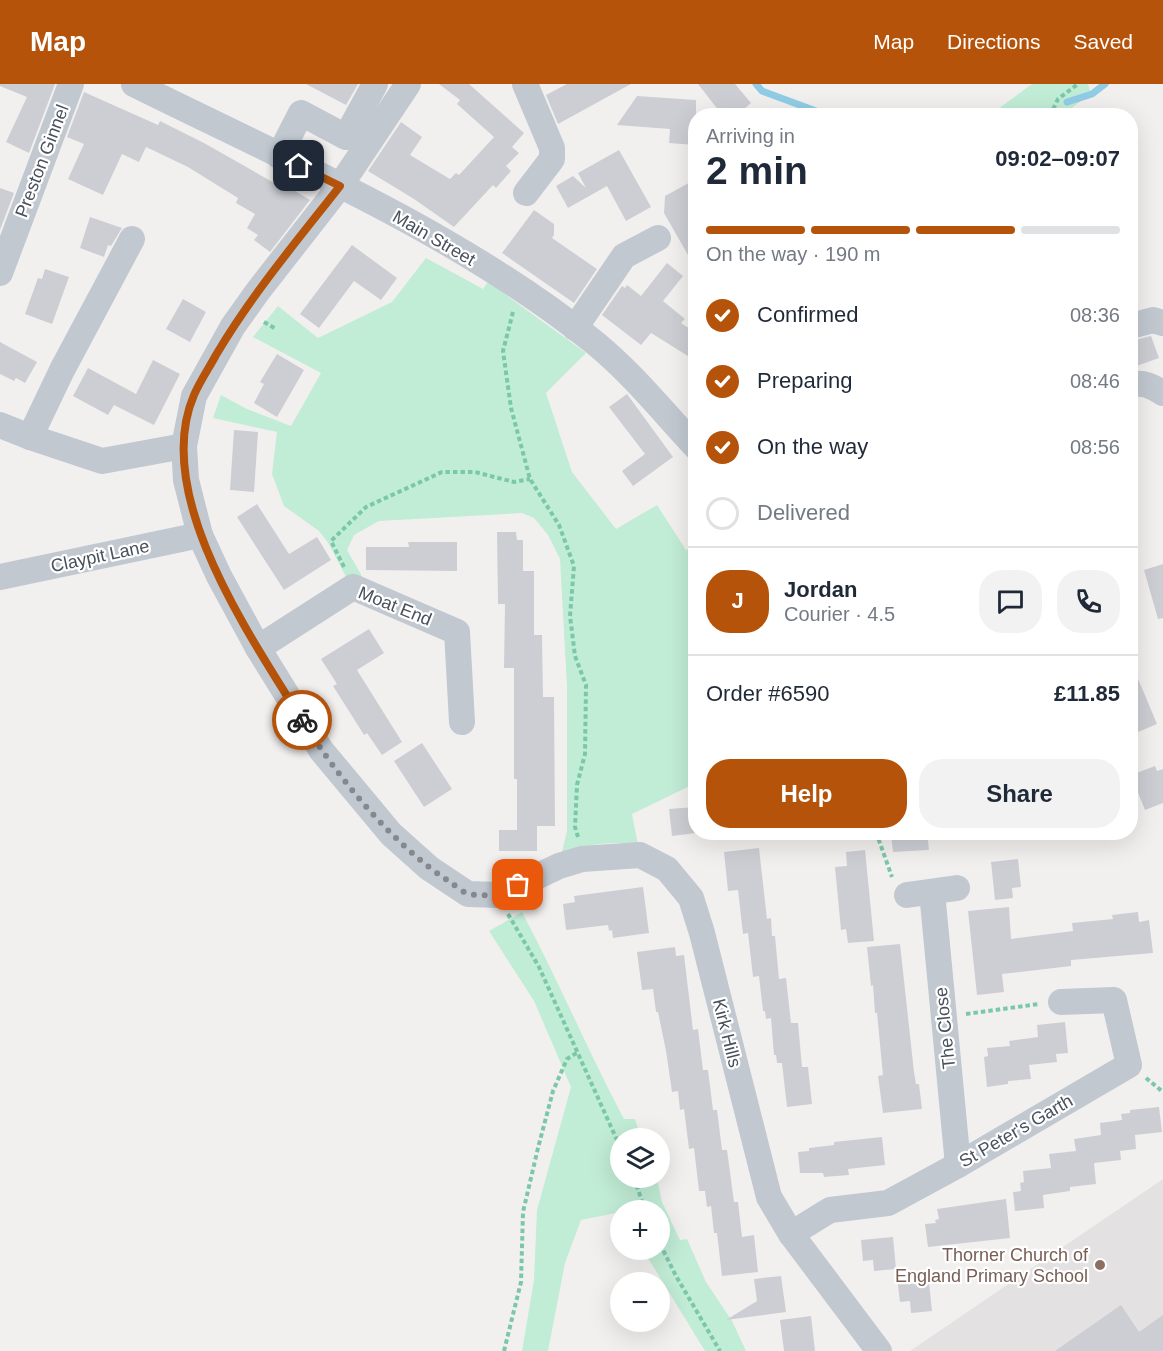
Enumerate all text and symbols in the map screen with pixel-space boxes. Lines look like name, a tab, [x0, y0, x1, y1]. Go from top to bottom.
text: Map	[30, 26, 86, 57]
text: Map	[873, 30, 914, 53]
text: Directions	[947, 30, 1040, 53]
text: Saved	[1073, 30, 1133, 53]
street label: Preston Ginnel	[11, 102, 73, 220]
text: Arriving in	[706, 125, 795, 147]
pin	[273, 140, 324, 191]
text: 09:02–09:07	[995, 146, 1120, 171]
icon: home	[282, 149, 315, 182]
text: 2 min	[706, 149, 808, 192]
street label: Main Street	[389, 206, 479, 270]
text: On the way · 190 m	[706, 243, 881, 265]
icon: check	[706, 299, 739, 332]
text: Confirmed	[757, 302, 858, 327]
text: 08:36	[1070, 304, 1120, 326]
icon: check	[706, 365, 739, 398]
text: Preparing	[757, 368, 852, 393]
text: 08:46	[1070, 370, 1120, 392]
icon: check	[706, 431, 739, 464]
text: On the way	[757, 434, 868, 459]
text: 08:56	[1070, 436, 1120, 458]
text: Delivered	[757, 500, 850, 525]
street label: Claypit Lane	[49, 536, 151, 576]
button: chat	[979, 570, 1042, 633]
button: phone	[1057, 570, 1120, 633]
text: Jordan	[784, 577, 857, 602]
street label: Moat End	[356, 582, 434, 630]
text: J	[731, 588, 744, 613]
text: Courier · 4.5	[784, 603, 895, 625]
text: Order #6590	[706, 681, 830, 706]
text: £11.85	[1054, 681, 1120, 706]
courier	[272, 690, 332, 750]
icon: bike	[286, 704, 319, 737]
button: Help	[706, 759, 907, 828]
button: Share	[919, 759, 1120, 828]
pin	[492, 859, 543, 910]
icon: bag	[501, 868, 534, 901]
street label: The Close	[931, 986, 959, 1070]
street label: Kirk Hills	[709, 997, 745, 1069]
street label: St Peter's Garth	[956, 1090, 1076, 1172]
map controls	[610, 1128, 670, 1332]
button: layers	[610, 1128, 670, 1188]
button: +	[610, 1200, 670, 1260]
place label: Thorner Church of England Primary School	[895, 1245, 1089, 1286]
marker: Thorner Church of England Primary School	[1093, 1258, 1107, 1272]
button: −	[610, 1272, 670, 1332]

